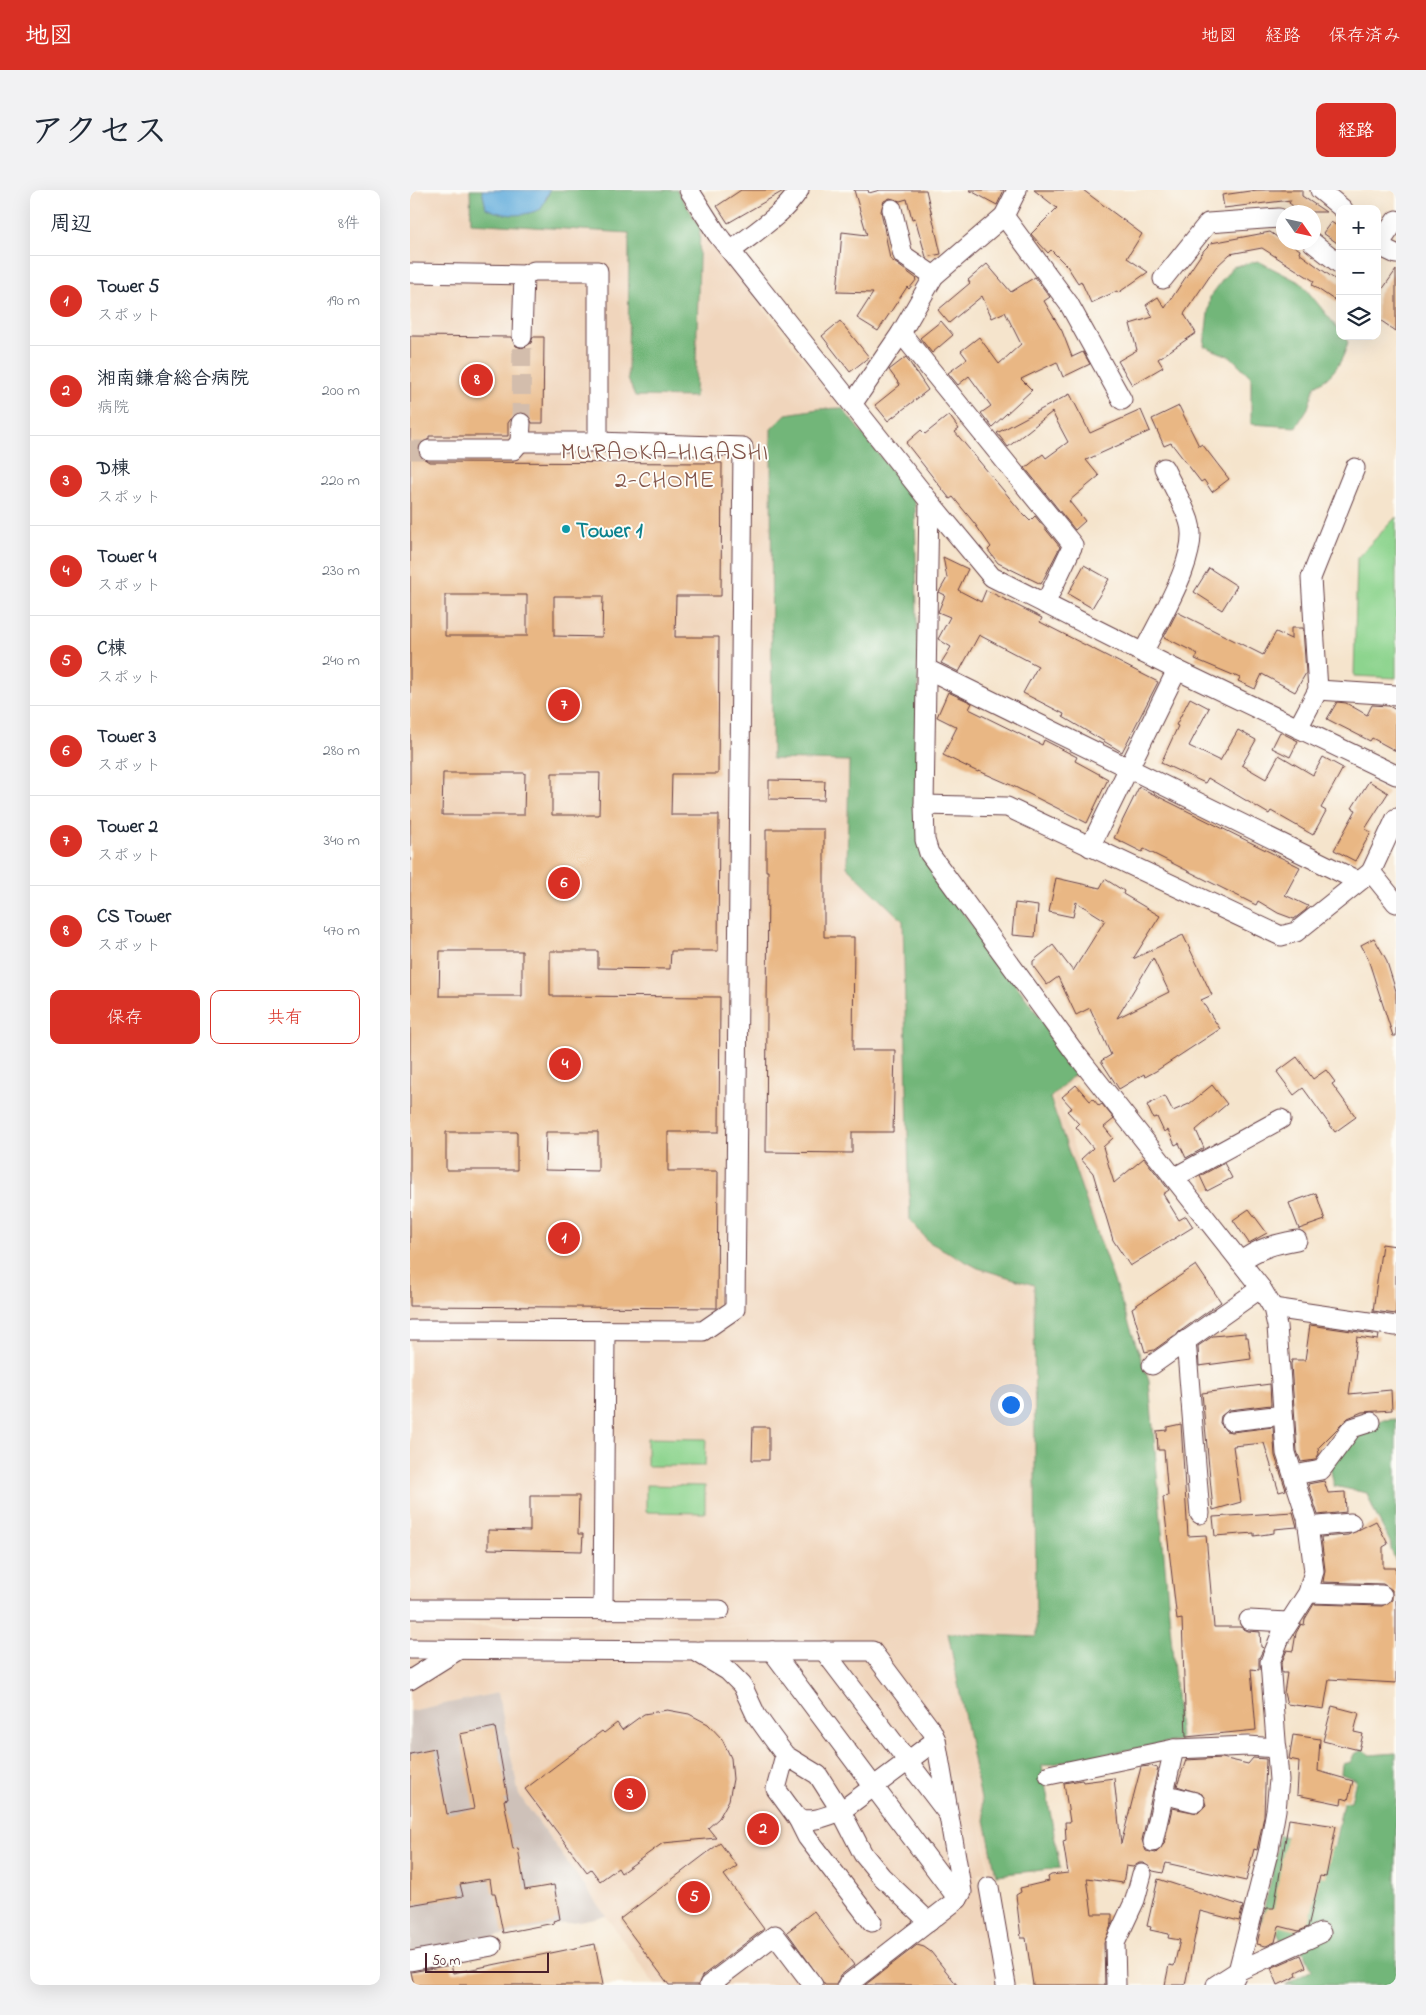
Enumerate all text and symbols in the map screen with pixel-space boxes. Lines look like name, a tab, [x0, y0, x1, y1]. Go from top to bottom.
text: 地図	[25, 20, 73, 55]
text: 地図	[1201, 24, 1237, 50]
text: 経路	[1265, 24, 1301, 50]
text: 保存済み	[1329, 24, 1401, 50]
button: 経路	[1316, 103, 1396, 157]
text: アクセス	[30, 108, 168, 159]
north arrow	[1276, 205, 1321, 250]
map controls	[1336, 205, 1381, 340]
button: +	[1336, 205, 1381, 250]
text: 周辺	[50, 210, 92, 240]
text: 8件	[338, 212, 360, 236]
button: −	[1336, 250, 1381, 295]
text: Tower 5	[97, 274, 160, 301]
text: 1	[63, 289, 69, 313]
text: 190 m	[327, 289, 360, 313]
button: layers	[1336, 295, 1381, 340]
text: スポット	[97, 304, 161, 328]
pin: 8	[461, 361, 493, 399]
text: 湘南鎌倉総合病院	[97, 366, 249, 393]
text: 2	[62, 379, 70, 403]
text: 200 m	[322, 379, 360, 403]
text: 病院	[97, 396, 129, 420]
district label: MURAOKA-HIGASHI 2-CHOME	[561, 436, 769, 499]
text: D棟	[97, 456, 130, 483]
text: 3	[63, 469, 69, 493]
text: 220 m	[321, 469, 360, 493]
text: スポット	[97, 486, 161, 510]
place label: Tower 1	[576, 516, 643, 548]
marker: Tower 1	[560, 523, 572, 535]
text: Tower 4	[97, 544, 156, 571]
text: 4	[63, 559, 69, 583]
text: 230 m	[322, 559, 360, 583]
text: スポット	[97, 574, 161, 598]
text: C棟	[97, 636, 126, 663]
text: 5	[61, 649, 71, 673]
text: 240 m	[322, 649, 360, 673]
text: スポット	[97, 666, 161, 690]
pin: 7	[548, 686, 580, 724]
text: Tower 3	[97, 724, 156, 751]
text: 6	[62, 739, 70, 763]
text: 280 m	[323, 739, 360, 763]
text: スポット	[97, 754, 161, 778]
text: Tower 2	[97, 814, 158, 841]
text: 7	[63, 829, 69, 853]
text: 340 m	[323, 829, 360, 853]
text: スポット	[97, 844, 161, 868]
pin: 6	[548, 864, 580, 902]
text: CS Tower	[97, 904, 171, 931]
text: 8	[63, 919, 69, 943]
text: 470 m	[323, 919, 360, 943]
text: スポット	[97, 934, 161, 958]
button: 保存	[50, 990, 200, 1044]
button: 共有	[210, 990, 360, 1044]
pin: 4	[549, 1045, 581, 1083]
pin: 1	[548, 1219, 580, 1257]
your location	[998, 1392, 1024, 1418]
pin: 3	[614, 1775, 646, 1813]
pin: 2	[747, 1810, 779, 1848]
pin: 5	[678, 1878, 710, 1916]
scale bar	[425, 1950, 549, 1973]
text: 50 m	[432, 1951, 460, 1972]

